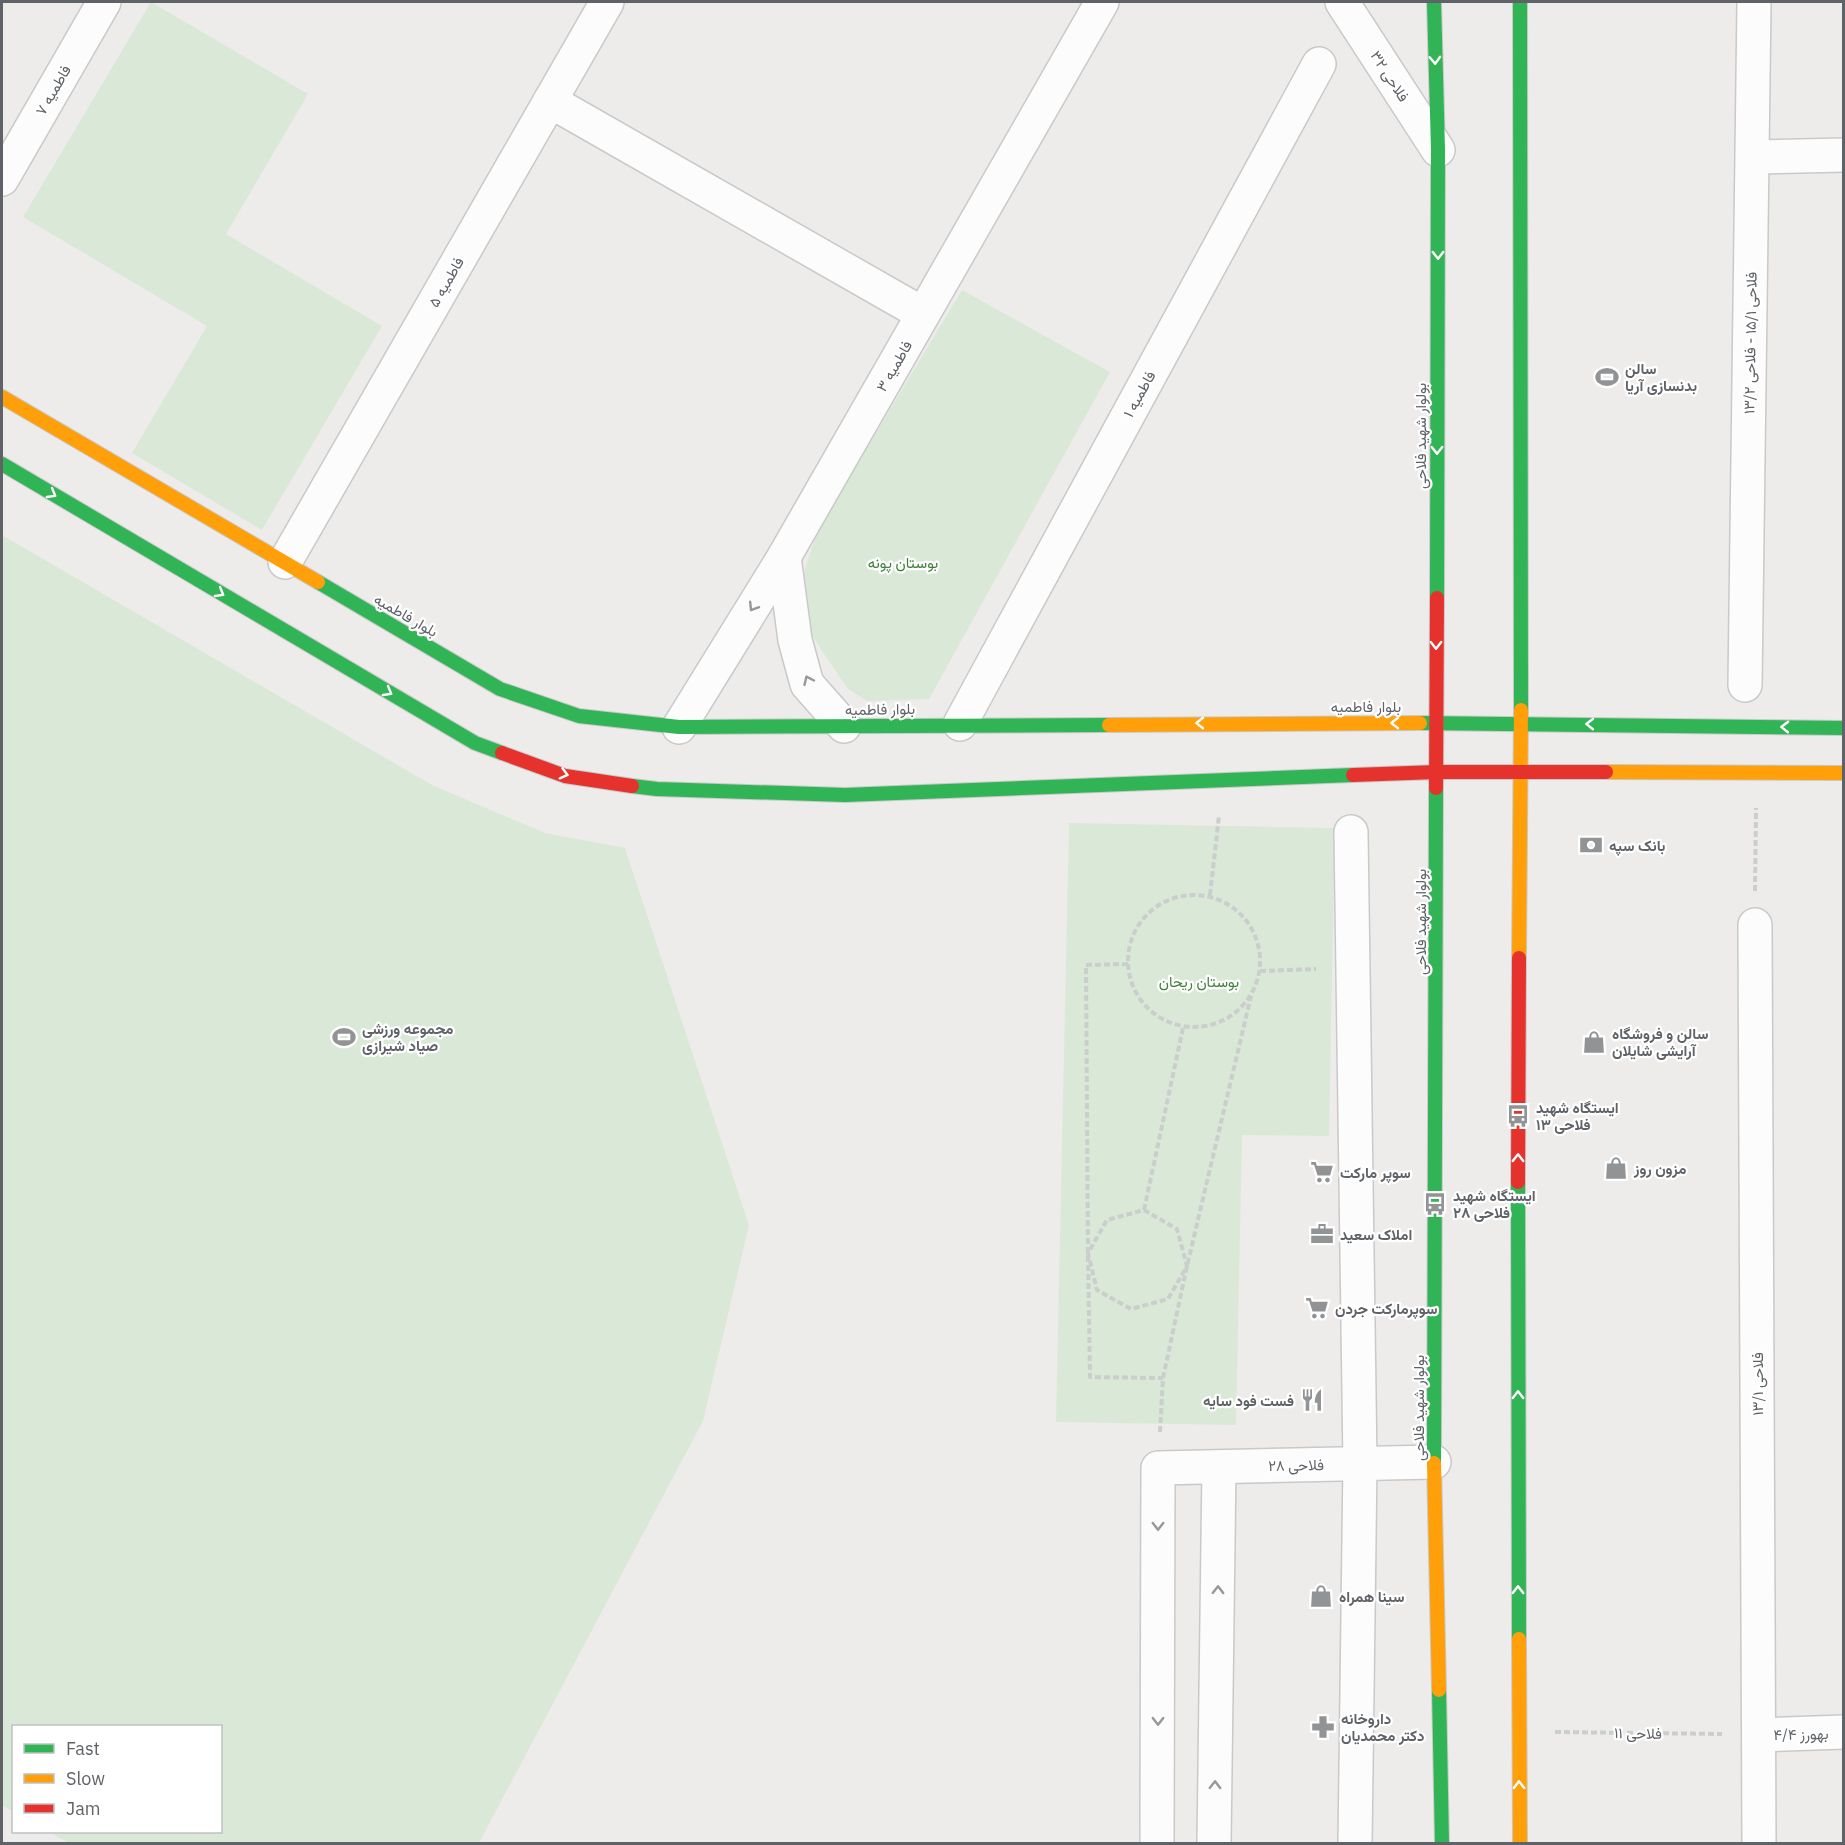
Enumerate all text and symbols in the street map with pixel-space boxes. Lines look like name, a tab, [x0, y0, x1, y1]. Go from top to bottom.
street label: فلاحی ۳۲	[1366, 47, 1414, 106]
one-way arrow	[1429, 55, 1442, 64]
street label: فاطمیه ۷	[31, 61, 75, 118]
one-way arrow	[1432, 250, 1444, 259]
street label: فاطمیه ۵	[424, 253, 468, 310]
street label: فلاحی ۱۵/۱ - فلاحی ۱۳/۲	[1739, 271, 1762, 414]
street label: فاطمیه ۳	[872, 337, 916, 395]
place label: سالن بدنسازی آریا	[1625, 359, 1697, 395]
sports icon: سالن بدنسازی آریا	[1594, 364, 1620, 390]
street label: فاطمیه ۱	[1119, 367, 1160, 421]
street label: بولوار شهید فلاحی	[1411, 383, 1431, 489]
one-way arrow	[1431, 445, 1443, 454]
one-way arrow	[46, 487, 56, 498]
park label: بوستان پونه	[868, 553, 938, 573]
one-way arrow	[214, 585, 224, 597]
street label: بلوار فاطمیه	[371, 589, 441, 641]
one-way arrow	[749, 601, 761, 611]
one-way arrow	[1430, 640, 1442, 649]
one-way arrow	[803, 676, 815, 687]
one-way arrow	[382, 684, 392, 696]
street label: بلوار فاطمیه	[1331, 697, 1401, 716]
street label: بلوار فاطمیه	[845, 699, 915, 719]
one-way arrow	[1196, 717, 1205, 730]
one-way arrow	[1391, 717, 1400, 729]
one-way arrow	[1586, 718, 1595, 730]
one-way arrow	[1781, 721, 1790, 733]
one-way arrow	[558, 767, 568, 780]
bank icon: بانک سپه	[1578, 832, 1604, 858]
place label: بانک سپه	[1609, 836, 1665, 856]
street label: بولوار شهید فلاحی	[1411, 869, 1431, 975]
park label: بوستان ریحان	[1159, 972, 1239, 991]
place label: مجموعه ورزشی صیاد شیرازی	[362, 1019, 454, 1055]
sports icon: مجموعه ورزشی صیاد شیرازی	[331, 1024, 357, 1050]
place label: سالن و فروشگاه آرایشی شایلان	[1612, 1024, 1708, 1060]
shop icon: سالن و فروشگاه آرایشی شایلان	[1581, 1029, 1607, 1055]
place label: ایستگاه شهید فلاحی ۱۳	[1536, 1098, 1619, 1134]
bus stop icon: ایستگاه شهید فلاحی ۱۳	[1505, 1103, 1531, 1129]
one-way arrow	[1512, 1154, 1524, 1163]
shop icon: مزون روز	[1603, 1155, 1629, 1181]
supermarket icon: سوپر مارکت	[1309, 1159, 1335, 1185]
place label: مزون روز	[1633, 1159, 1686, 1178]
place label: سوپر مارکت	[1340, 1163, 1411, 1183]
place label: ایستگاه شهید فلاحی ۲۸	[1453, 1186, 1536, 1222]
bus stop icon: ایستگاه شهید فلاحی ۲۸	[1422, 1191, 1448, 1217]
office icon: املاک سعید	[1309, 1221, 1335, 1247]
place label: املاک سعید	[1340, 1225, 1412, 1244]
supermarket icon: سوپرمارکت جردن	[1304, 1295, 1330, 1321]
place label: سوپرمارکت جردن	[1335, 1299, 1438, 1319]
street label: فلاحی ۱۳/۱	[1748, 1352, 1768, 1416]
street label: بولوار شهید فلاحی	[1409, 1355, 1429, 1461]
restaurant icon: فست فود سایه	[1299, 1387, 1325, 1413]
place label: فست فود سایه	[1203, 1391, 1294, 1410]
one-way arrow	[1512, 1391, 1524, 1400]
street label: فلاحی ۲۸	[1268, 1455, 1324, 1476]
one-way arrow	[1152, 1522, 1164, 1531]
shop icon: سینا همراه	[1308, 1583, 1334, 1609]
one-way arrow	[1212, 1586, 1224, 1595]
one-way arrow	[1512, 1586, 1524, 1595]
place label: سینا همراه	[1339, 1587, 1404, 1606]
place label: داروخانه دکتر محمدیان	[1341, 1709, 1424, 1745]
pharmacy icon: داروخانه دکتر محمدیان	[1310, 1714, 1336, 1740]
one-way arrow	[1152, 1717, 1164, 1726]
street label: فلاحی ۱۱	[1614, 1723, 1662, 1744]
street label: بهورز ۴/۴	[1773, 1724, 1829, 1744]
legend	[12, 1725, 222, 1833]
text: Fast	[66, 1737, 100, 1760]
text: Slow	[66, 1767, 105, 1790]
one-way arrow	[1209, 1781, 1221, 1790]
one-way arrow	[1513, 1781, 1525, 1790]
text: Jam	[66, 1797, 101, 1820]

